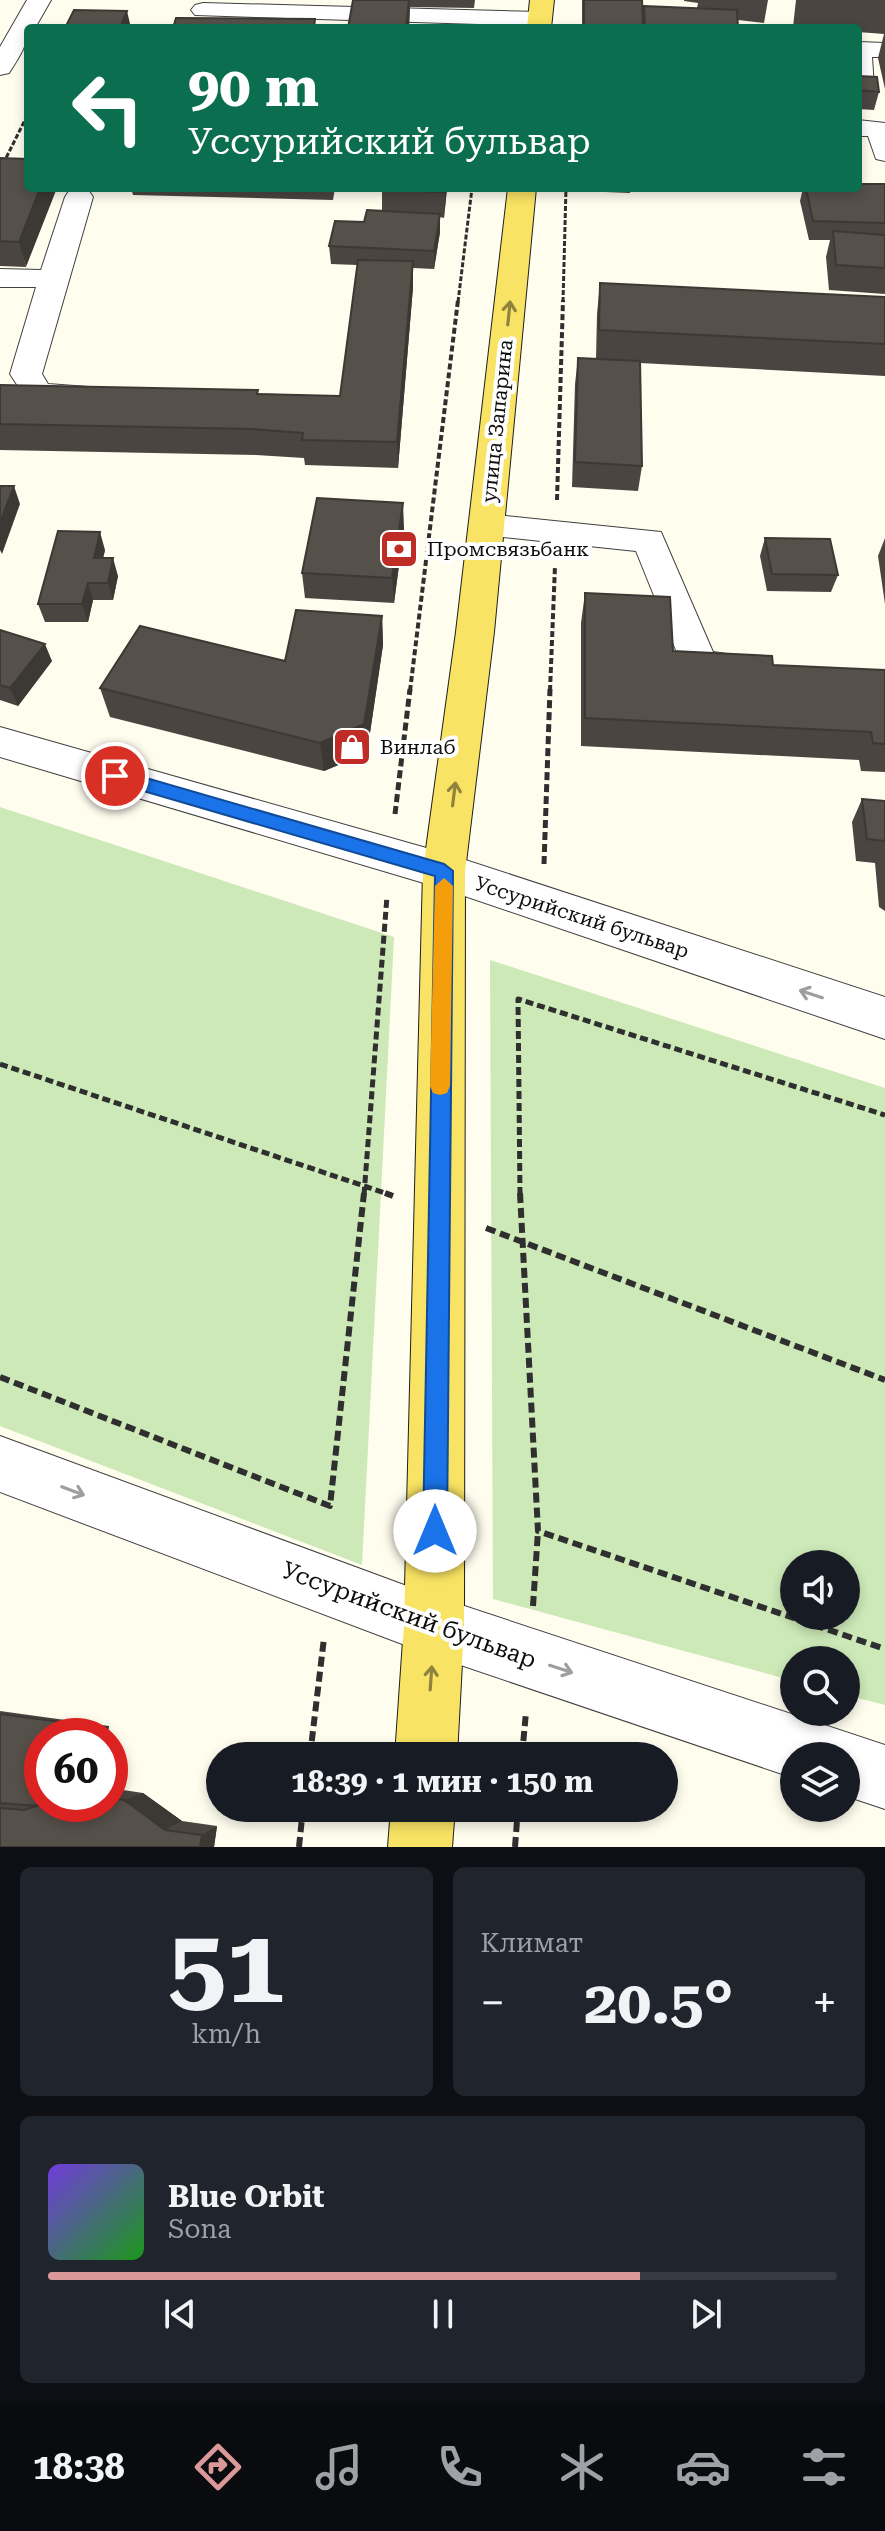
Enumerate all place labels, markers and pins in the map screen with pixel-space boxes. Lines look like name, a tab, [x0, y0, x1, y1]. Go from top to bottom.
bank icon: Промсвязьбанк	[378, 528, 420, 570]
place label: Промсвязьбанк	[427, 537, 589, 561]
shop icon: Винлаб	[331, 726, 373, 768]
place label: Винлаб	[380, 735, 456, 759]
pin	[81, 742, 149, 810]

